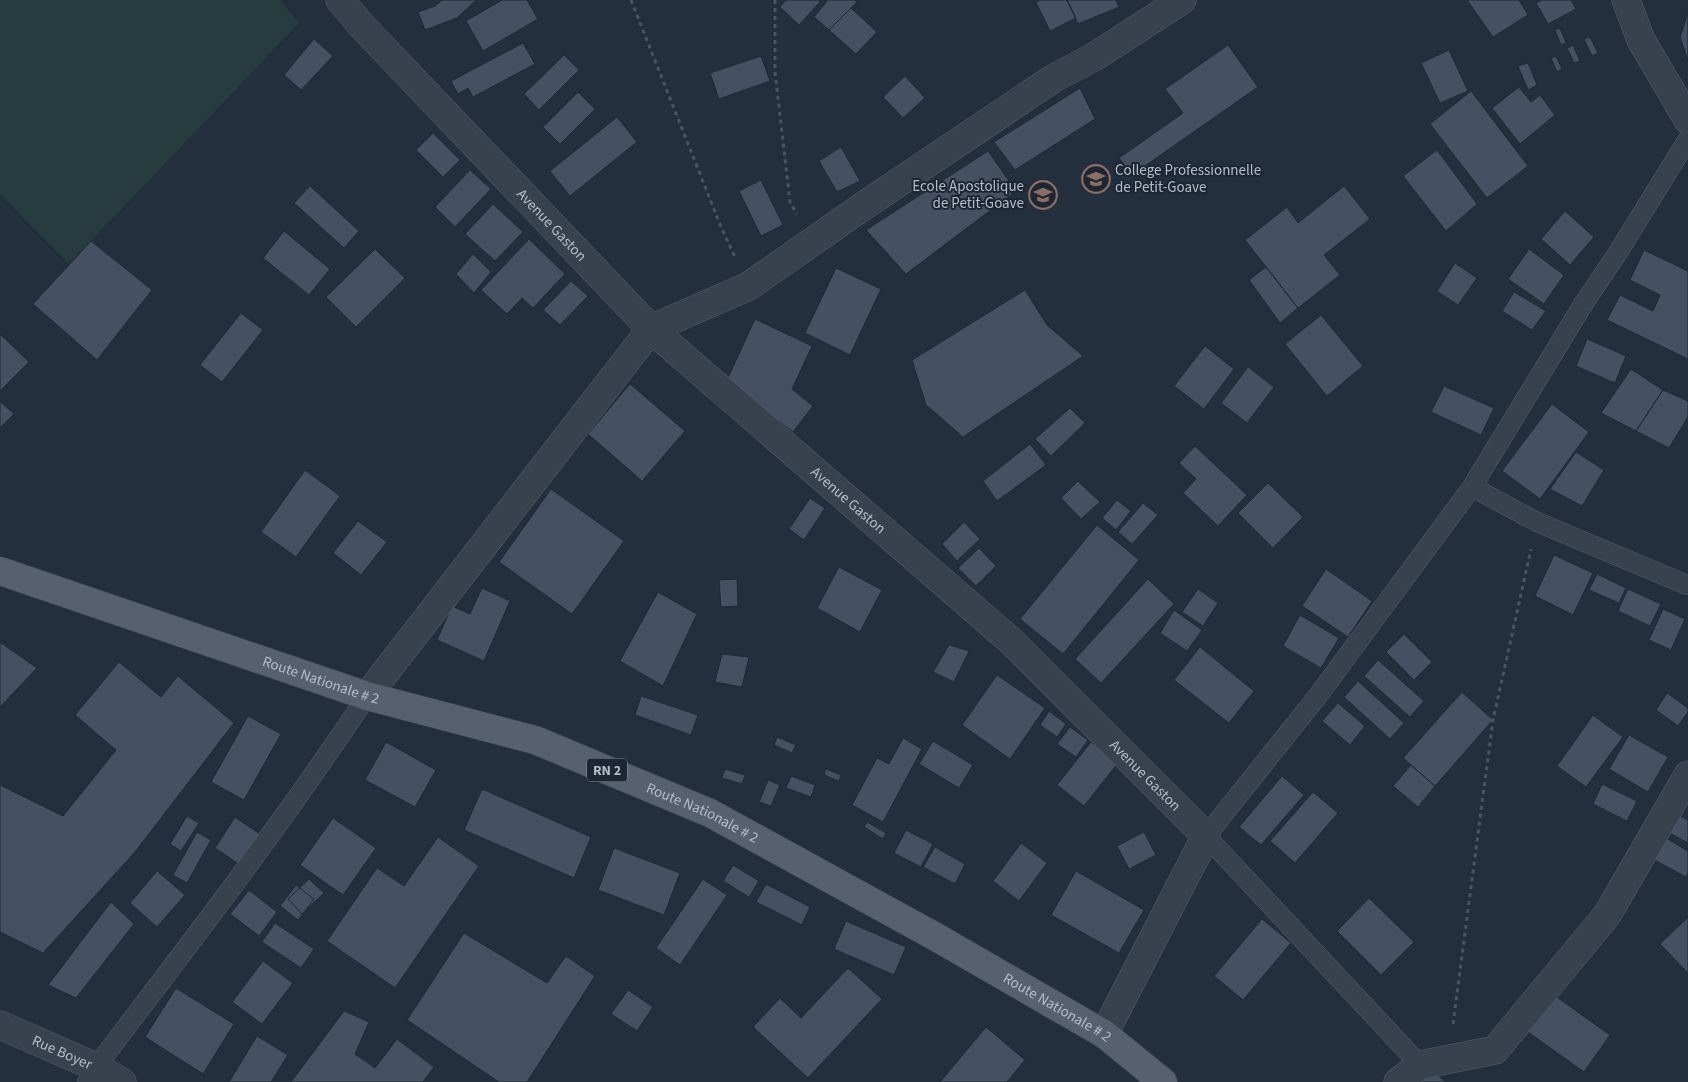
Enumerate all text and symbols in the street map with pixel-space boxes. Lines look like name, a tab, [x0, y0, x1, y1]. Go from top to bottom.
place label: College Professionnelle de Petit-Goave	[1115, 160, 1261, 198]
school or university icon: College Professionnelle de Petit-Goave	[1081, 164, 1111, 194]
place label: Ecole Apostolique de Petit-Goave	[912, 176, 1024, 214]
school or university icon: Ecole Apostolique de Petit-Goave	[1028, 180, 1058, 210]
street label: Avenue Gaston	[512, 184, 591, 266]
street label: Avenue Gaston	[806, 462, 890, 539]
street label: Route Nationale # 2	[260, 651, 381, 710]
street label: Avenue Gaston	[1104, 735, 1185, 816]
road number: RN 2	[587, 758, 627, 782]
street label: Route Nationale # 2	[643, 778, 762, 849]
street label: Route Nationale # 2	[999, 968, 1116, 1047]
street label: Rue Boyer	[29, 1030, 96, 1075]

